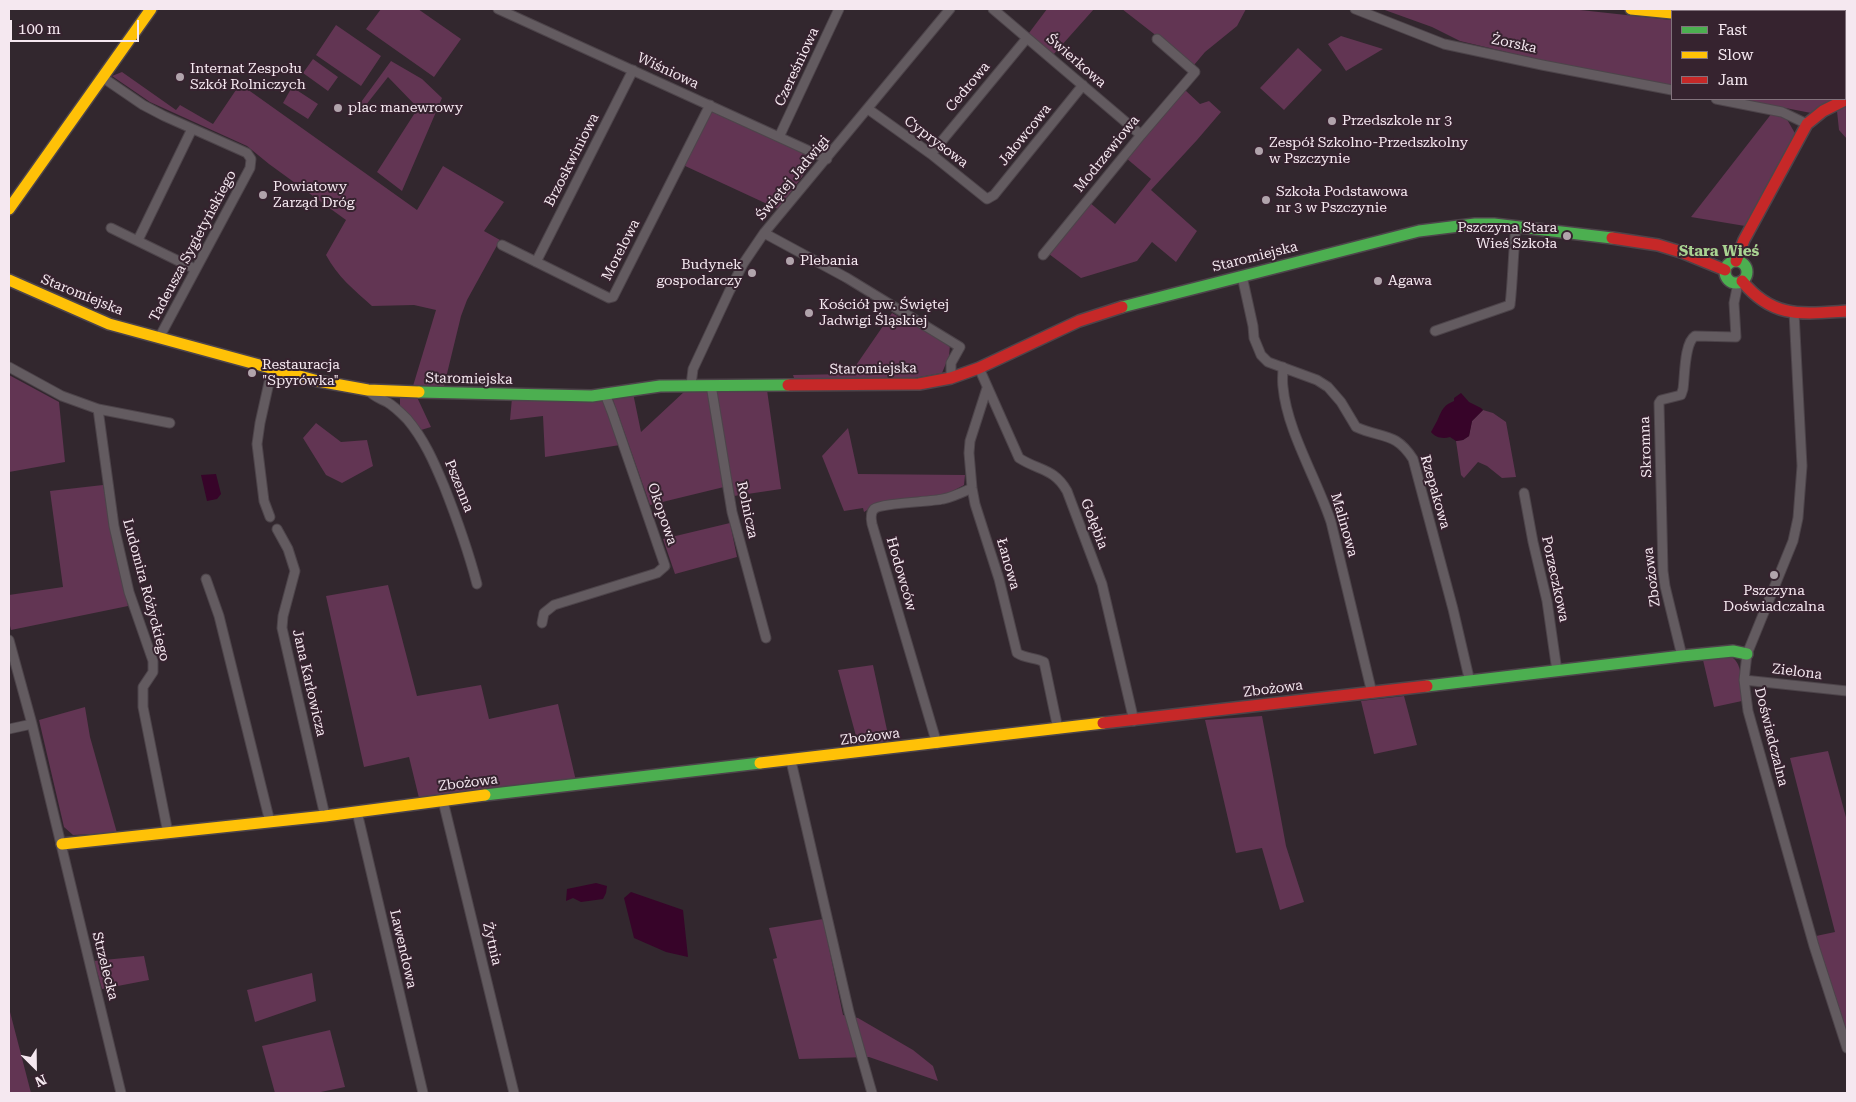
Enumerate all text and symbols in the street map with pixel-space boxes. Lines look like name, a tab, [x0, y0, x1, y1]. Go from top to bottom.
scale bar	[12, 10, 141, 42]
legend	[1671, 10, 1846, 100]
text: 100 m	[18, 20, 61, 38]
text: Fast	[1718, 21, 1747, 39]
street label: Czereśniowa	[771, 25, 823, 109]
street label: Świerkowa	[1043, 30, 1109, 92]
street label: Żorska	[1490, 31, 1538, 57]
text: Slow	[1718, 46, 1753, 64]
street label: Wiśniowa	[634, 49, 702, 93]
street label: Cedrowa	[942, 59, 994, 115]
place label: Internat Zespołu Szkół Rolniczych	[190, 61, 306, 94]
marker: Internat Zespołu Szkół Rolniczych	[174, 71, 186, 83]
text: Jam	[1718, 71, 1748, 89]
place label: plac manewrowy	[348, 100, 463, 116]
street label: Jałowcowa	[995, 101, 1055, 169]
marker: plac manewrowy	[332, 102, 344, 114]
street label: Brzoskwiniowa	[541, 111, 603, 209]
street label: Cyprysowa	[901, 112, 971, 172]
street label: Modrzewiowa	[1071, 112, 1143, 196]
place label: Przedszkole nr 3	[1342, 113, 1452, 129]
marker: Przedszkole nr 3	[1326, 115, 1338, 127]
street label: Świętej Jadwigi	[753, 132, 833, 224]
place label: Zespół Szkolno-Przedszkolny w Pszczynie	[1269, 135, 1468, 168]
marker: Zespół Szkolno-Przedszkolny w Pszczynie	[1253, 145, 1265, 157]
street label: Tadeusza Sygietyńskiego	[146, 168, 240, 324]
place label: Powiatowy Zarząd Dróg	[273, 179, 355, 212]
place label: Szkoła Podstawowa nr 3 w Pszczynie	[1276, 184, 1408, 216]
marker: Powiatowy Zarząd Dróg	[257, 189, 269, 201]
marker: Szkoła Podstawowa nr 3 w Pszczynie	[1260, 194, 1272, 206]
street label: Morelowa	[598, 217, 644, 283]
place label: Pszczyna Stara Wieś Szkoła	[1457, 220, 1557, 252]
marker: Pszczyna Stara Wieś Szkoła	[1561, 230, 1573, 242]
street label: Staromiejska	[1211, 238, 1299, 276]
district label: Stara Wieś	[1679, 243, 1759, 261]
place label: Plebania	[800, 253, 858, 269]
marker: Plebania	[784, 255, 796, 267]
place label: Budynek gospodarczy	[656, 257, 742, 290]
marker: Budynek gospodarczy	[746, 267, 758, 279]
street label: Staromiejska	[38, 271, 126, 319]
place label: Agawa	[1388, 273, 1432, 289]
marker: Agawa	[1372, 275, 1384, 287]
place label: Kościół pw. Świętej Jadwigi Śląskiej	[819, 297, 949, 330]
marker: Kościół pw. Świętej Jadwigi Śląskiej	[803, 307, 815, 319]
place label: Restauracja "Spyrówka"	[262, 357, 340, 390]
street label: Staromiejska	[829, 360, 917, 378]
marker: Restauracja "Spyrówka"	[246, 367, 258, 379]
street label: Staromiejska	[425, 370, 513, 388]
street label: Skromna	[1637, 416, 1655, 478]
street label: Rzepakowa	[1416, 453, 1454, 531]
street label: Pszenna	[441, 457, 477, 515]
street label: Rolnicza	[733, 480, 761, 540]
street label: Okopowa	[644, 481, 680, 547]
street label: Malinowa	[1327, 491, 1361, 559]
street label: Gołębia	[1077, 496, 1111, 552]
street label: Ludomira Różyckiego	[119, 517, 173, 663]
street label: Porzeczkowa	[1538, 534, 1572, 624]
street label: Hodowców	[882, 535, 920, 613]
street label: Łanowa	[993, 536, 1023, 592]
street label: Zbożowa	[1640, 546, 1664, 608]
marker: Pszczyna Doświadczalna	[1768, 569, 1780, 581]
place label: Pszczyna Doświadczalna	[1723, 583, 1825, 616]
street label: Jana Karłowicza	[289, 628, 329, 738]
street label: Zielona	[1771, 661, 1823, 683]
street label: Zbożowa	[1242, 677, 1304, 701]
street label: Doświadczalna	[1751, 686, 1791, 788]
street label: Zbożowa	[839, 725, 901, 749]
street label: Zbożowa	[437, 771, 499, 795]
street label: Lawendowa	[386, 908, 420, 990]
street label: Żytnia	[479, 921, 505, 967]
street label: Strzelecka	[88, 930, 122, 1002]
north arrow	[10, 1042, 60, 1092]
text: N	[33, 1071, 49, 1090]

